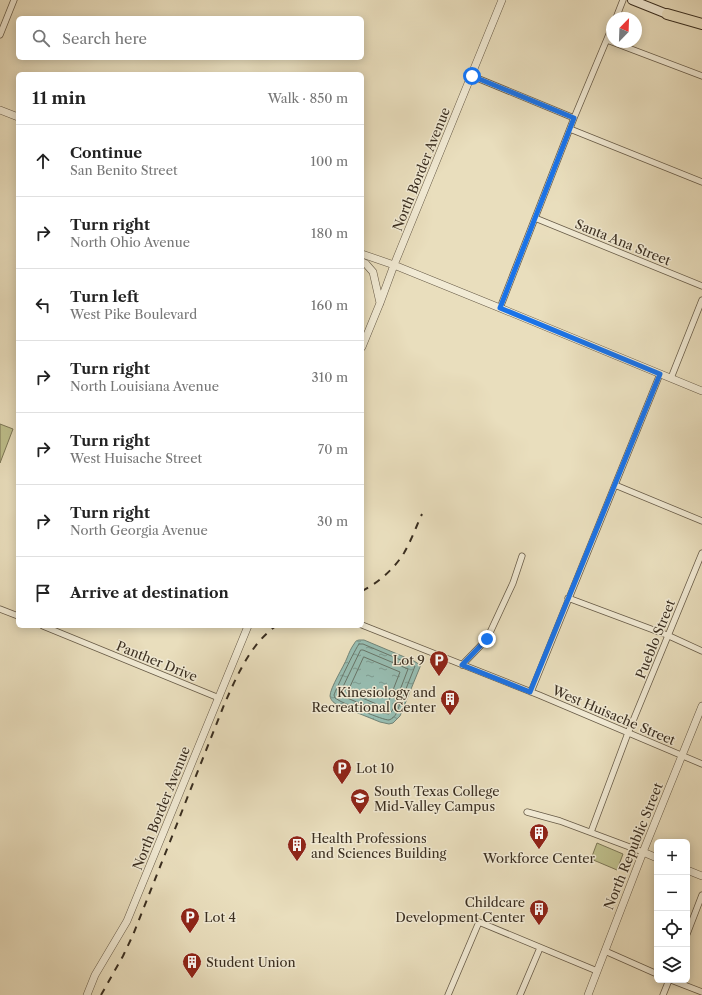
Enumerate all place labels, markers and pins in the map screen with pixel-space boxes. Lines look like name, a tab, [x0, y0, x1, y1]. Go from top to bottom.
parking icon: Lot 9	[428, 649, 450, 677]
place label: Lot 9	[393, 652, 425, 668]
place label: Kinesiology and Recreational Center	[311, 684, 437, 715]
building icon: Kinesiology and Recreational Center	[439, 688, 461, 716]
parking icon: Lot 10	[331, 757, 353, 785]
place label: Lot 10	[356, 760, 394, 776]
place label: South Texas College Mid-Valley Campus	[374, 783, 500, 814]
school or university icon: South Texas College Mid-Valley Campus	[349, 787, 371, 815]
building icon: Workforce Center	[528, 822, 550, 850]
place label: Health Professions and Sciences Building	[311, 830, 447, 861]
building icon: Health Professions and Sciences Building	[286, 834, 308, 862]
place label: Workforce Center	[482, 850, 596, 866]
place label: Childcare Development Center	[395, 894, 526, 925]
building icon: Childcare Development Center	[528, 898, 550, 926]
parking icon: Lot 4	[179, 906, 201, 934]
place label: Lot 4	[204, 909, 236, 925]
building icon: Student Union	[181, 951, 203, 979]
place label: Student Union	[206, 954, 296, 970]

